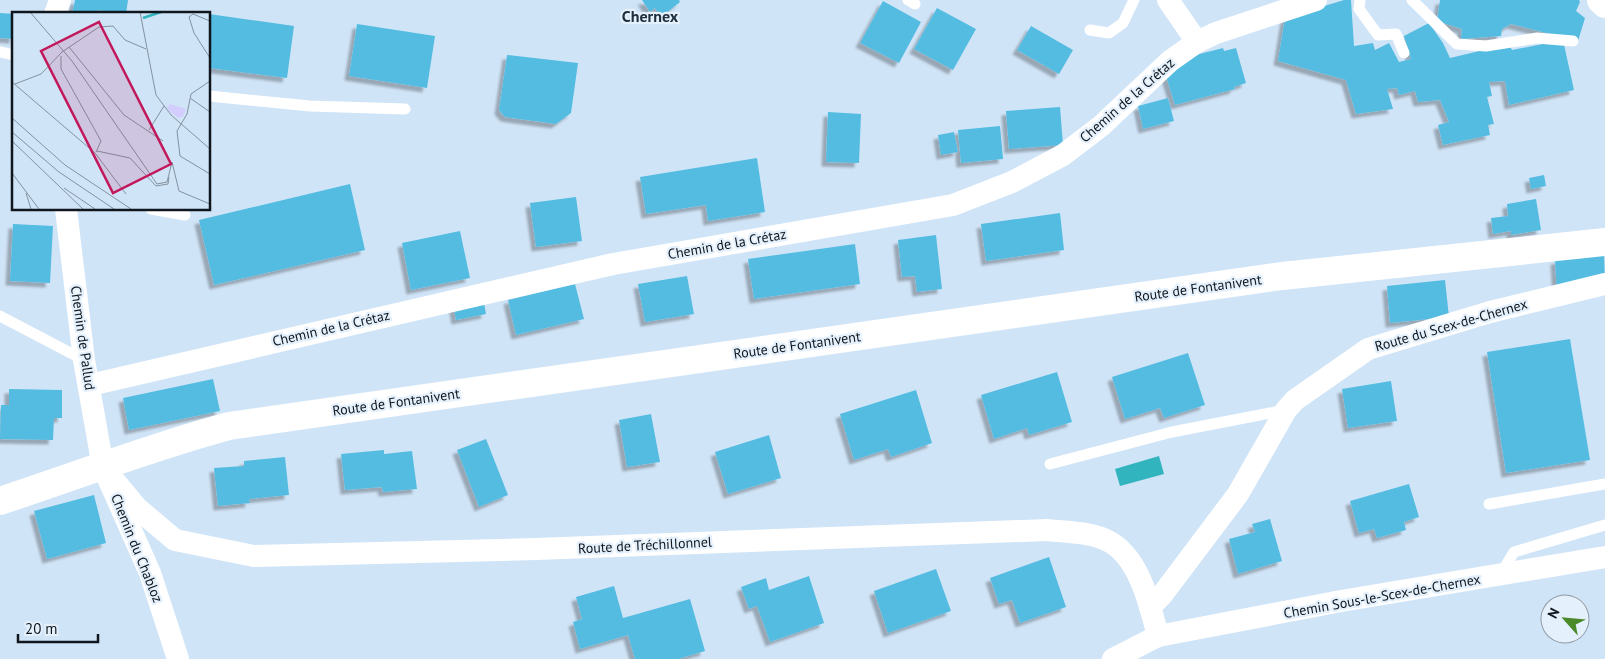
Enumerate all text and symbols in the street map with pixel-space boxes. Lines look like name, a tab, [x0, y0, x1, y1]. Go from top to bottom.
district label: Chernex	[622, 6, 679, 26]
inset map	[12, 12, 210, 210]
street label: Chemin de la Crétaz	[1076, 54, 1178, 146]
street label: Chemin de la Crétaz	[666, 225, 788, 263]
street label: Route de Fontanivent	[1133, 270, 1263, 306]
street label: Chemin de Pallud	[67, 285, 99, 391]
street label: Route du Scex-de-Chernex	[1373, 295, 1529, 355]
street label: Chemin de la Crétaz	[271, 306, 391, 350]
street label: Route de Fontanivent	[732, 327, 862, 363]
street label: Route de Fontanivent	[331, 384, 461, 420]
street label: Chemin du Chabloz	[107, 491, 167, 605]
street label: Route de Tréchillonnel	[578, 533, 712, 557]
street label: Chemin Sous-le-Scex-de-Chernex	[1282, 570, 1482, 622]
north arrow	[1540, 594, 1590, 644]
text: N	[1543, 605, 1564, 621]
scale bar	[18, 612, 98, 644]
text: 20 m	[25, 619, 58, 638]

